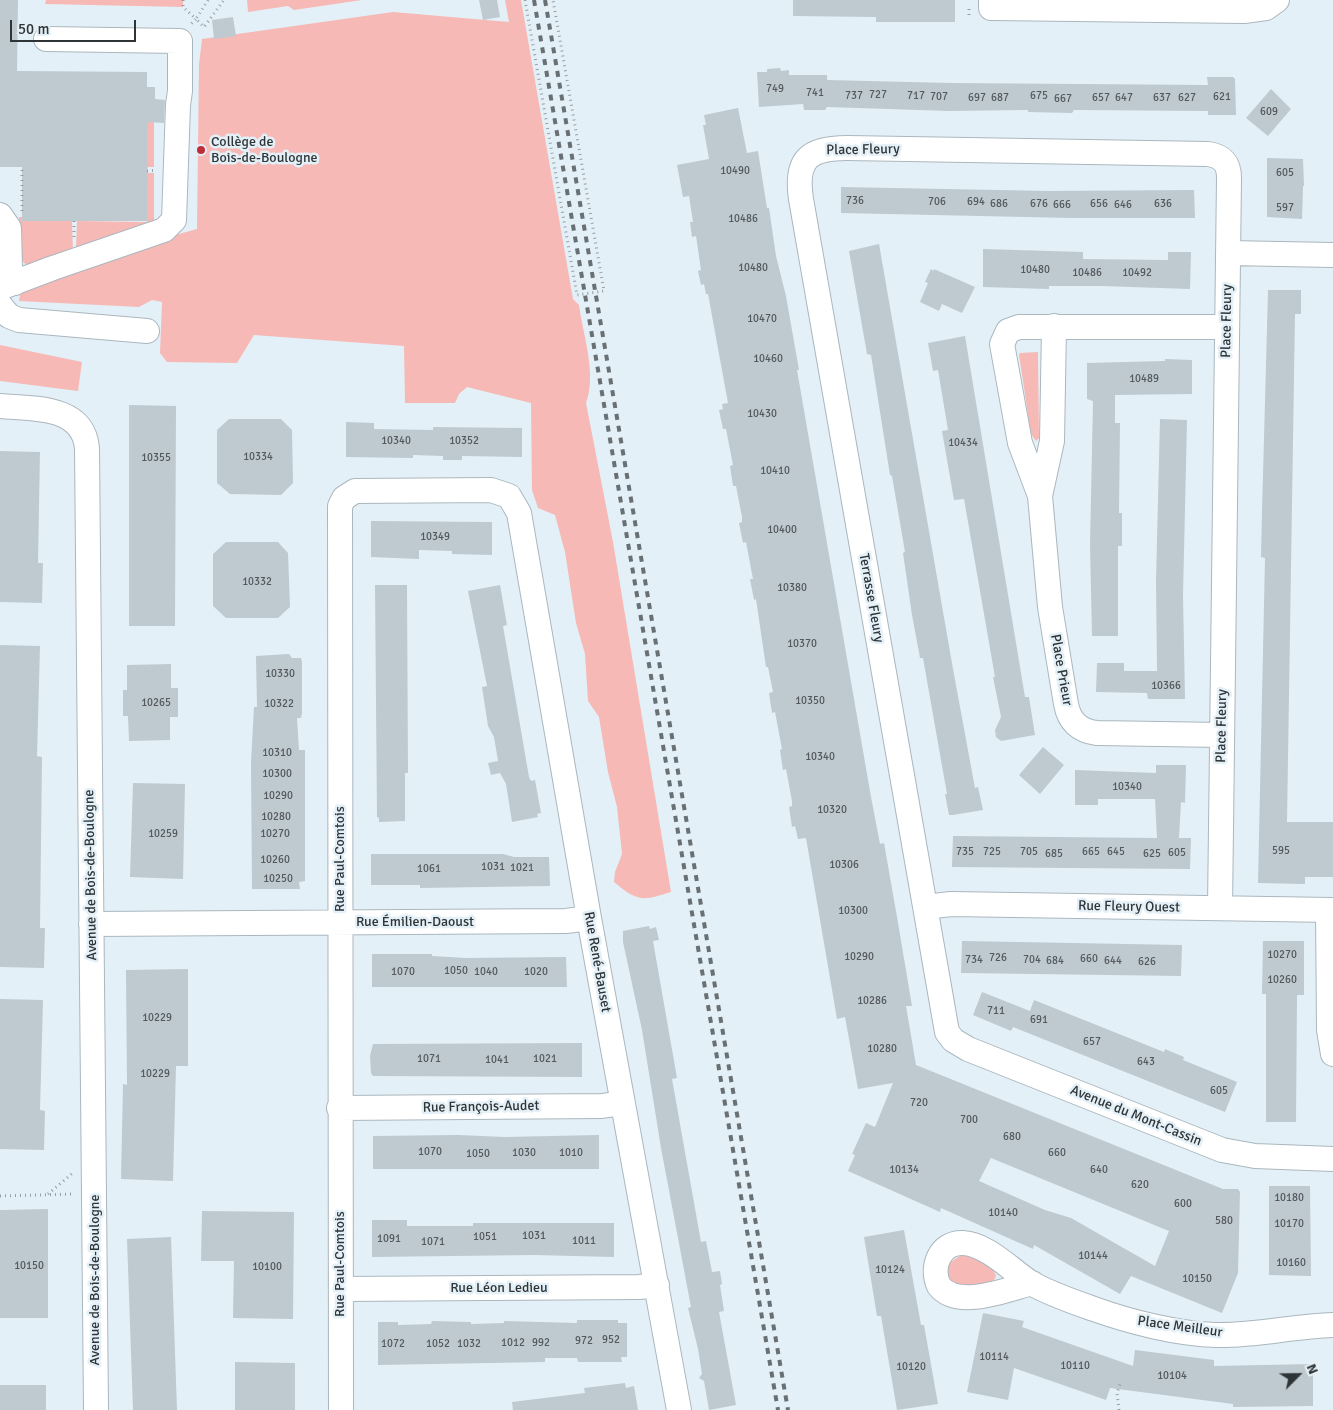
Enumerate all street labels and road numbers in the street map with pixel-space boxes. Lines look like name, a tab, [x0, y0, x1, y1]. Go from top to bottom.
street label: Place Fleury	[826, 141, 900, 159]
street label: Place Fleury	[1218, 284, 1236, 358]
street label: Terrasse Fleury	[855, 552, 887, 644]
street label: Place Prieur	[1046, 633, 1076, 707]
street label: Place Fleury	[1213, 689, 1231, 763]
street label: Avenue de Bois-de-Boulogne	[81, 789, 101, 961]
street label: Rue Paul-Comtois	[332, 806, 348, 912]
street label: Rue Fleury Ouest	[1078, 898, 1180, 916]
street label: Rue René-Bauset	[580, 910, 614, 1014]
street label: Rue Émilien-Daoust	[356, 914, 474, 930]
street label: Avenue du Mont-Cassin	[1068, 1082, 1204, 1150]
street label: Rue François-Audet	[423, 1098, 539, 1116]
street label: Avenue de Bois-de-Boulogne	[87, 1195, 103, 1365]
street label: Rue Paul-Comtois	[332, 1211, 348, 1317]
street label: Rue Léon Ledieu	[450, 1280, 548, 1296]
street label: Place Meilleur	[1136, 1313, 1224, 1341]

